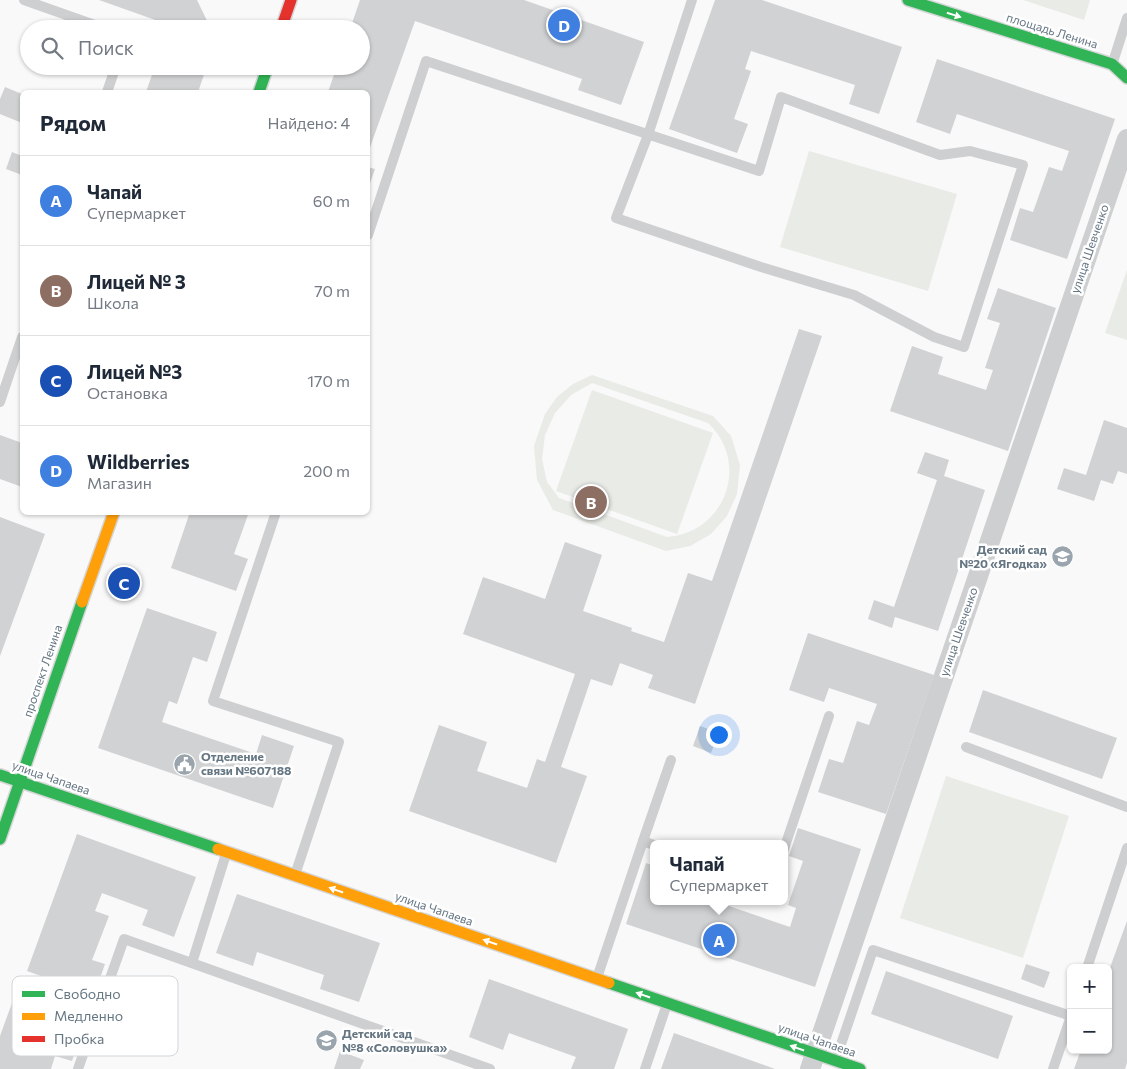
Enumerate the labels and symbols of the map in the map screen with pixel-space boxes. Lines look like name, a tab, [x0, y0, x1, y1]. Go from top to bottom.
pin: D	[548, 6, 580, 44]
street label: площадь Ленина	[1005, 9, 1100, 51]
one-way arrow	[947, 11, 962, 19]
street label: улица Шевченко	[1067, 202, 1111, 295]
pin: B	[575, 483, 607, 521]
place label: Детский сад №20 «Ягодка»	[959, 542, 1048, 570]
school or university icon: Детский сад №20 «Ягодка»	[1051, 545, 1075, 569]
pin: C	[108, 564, 140, 602]
street label: улица Шевченко	[936, 585, 980, 678]
street label: проспект Ленина	[20, 623, 64, 719]
your location	[706, 722, 732, 748]
place label: Отделение связи №607188	[201, 749, 291, 777]
public building icon: Отделение связи №607188	[173, 752, 197, 776]
street label: улица Чапаева	[11, 757, 92, 797]
one-way arrow	[328, 885, 343, 893]
street label: улица Чапаева	[394, 888, 475, 928]
pin: A	[703, 921, 735, 959]
one-way arrow	[482, 938, 497, 945]
legend	[12, 976, 178, 1056]
text: Свободно	[54, 985, 121, 1002]
one-way arrow	[636, 991, 651, 998]
text: Медленно	[54, 1007, 123, 1024]
street label: улица Чапаева	[777, 1019, 858, 1059]
place label: Детский сад №8 «Соловушка»	[342, 1026, 448, 1054]
school or university icon: Детский сад №8 «Соловушка»	[314, 1029, 338, 1053]
text: Пробка	[54, 1030, 104, 1047]
one-way arrow	[789, 1044, 804, 1052]

